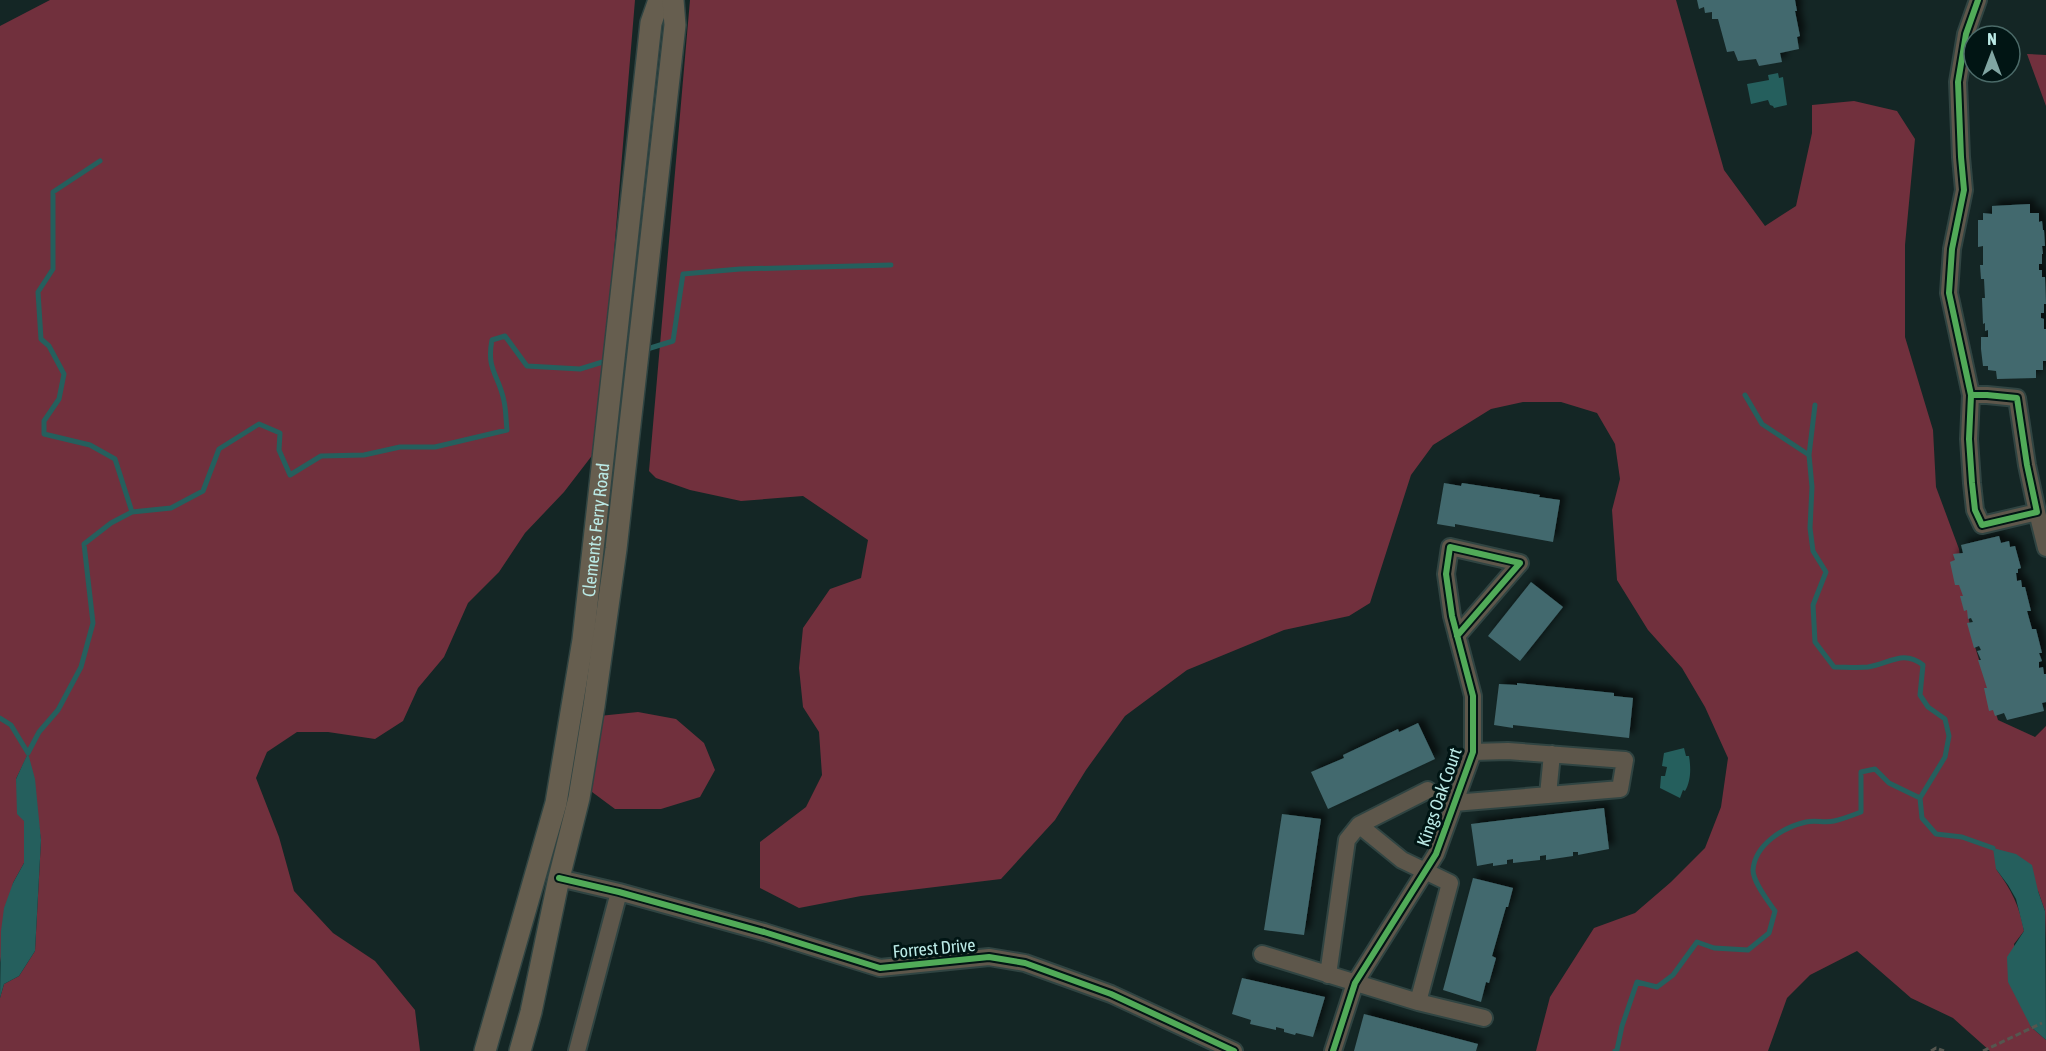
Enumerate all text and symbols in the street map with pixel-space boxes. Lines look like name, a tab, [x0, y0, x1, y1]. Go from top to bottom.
north arrow	[1962, 24, 2022, 84]
text: N	[1987, 30, 1997, 48]
street label: Clements Ferry Road	[577, 462, 613, 598]
street label: Kings Oak Court	[1412, 745, 1466, 849]
street label: Forrest Drive	[892, 934, 976, 962]

